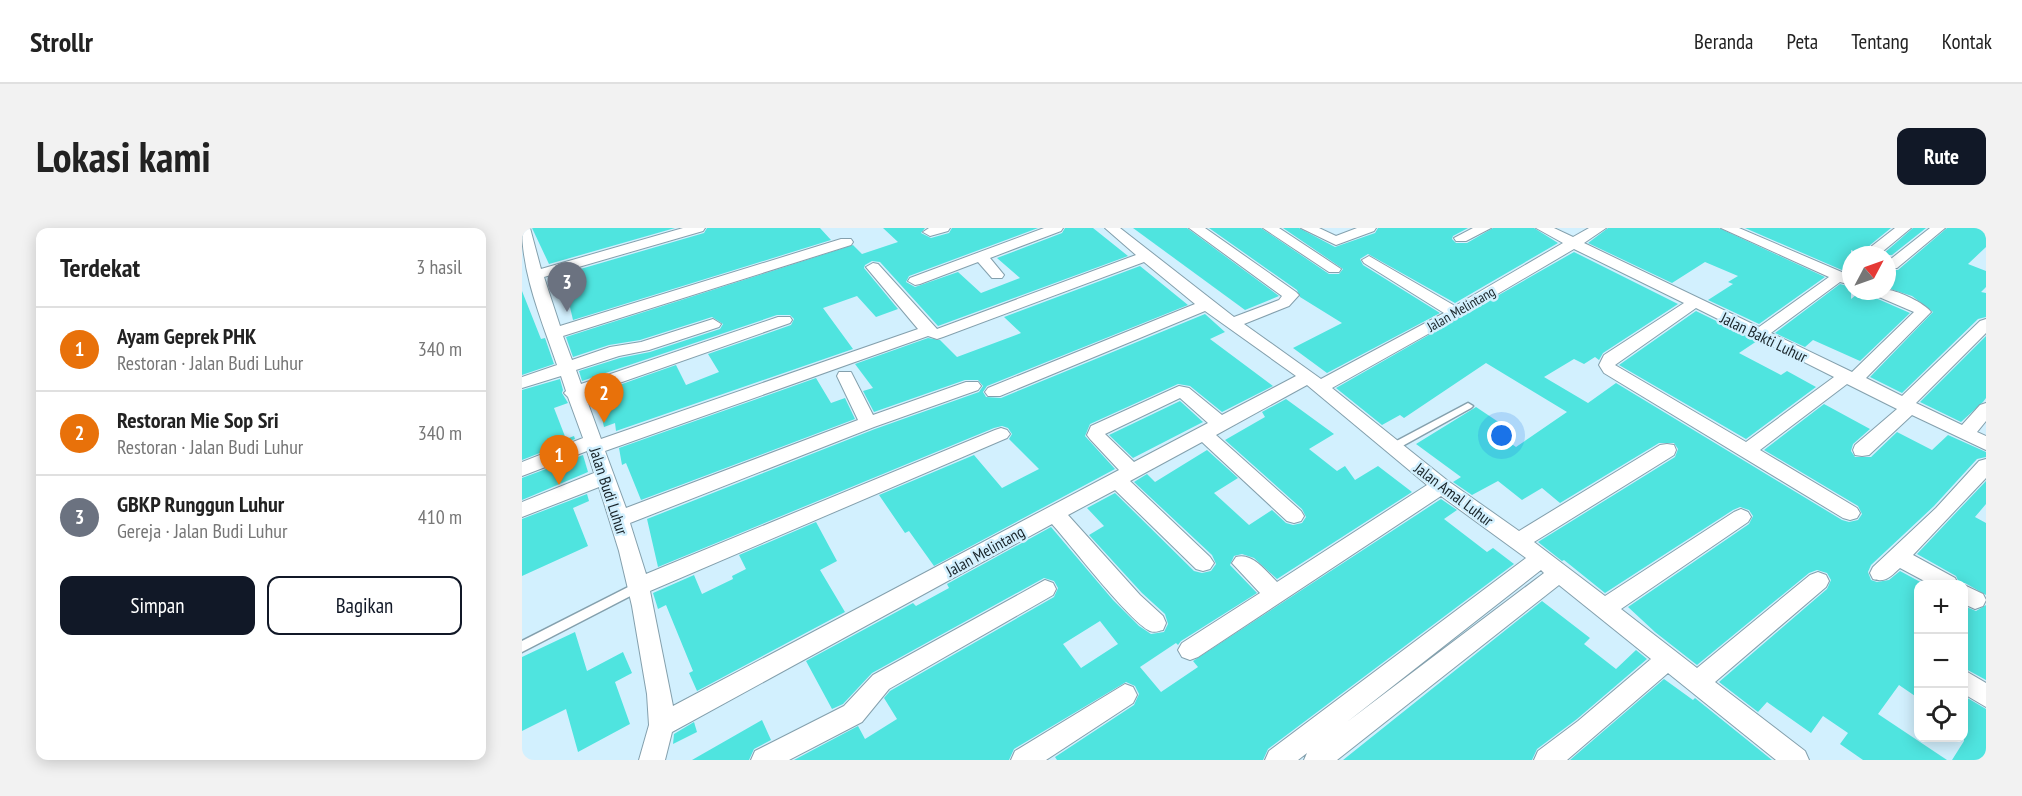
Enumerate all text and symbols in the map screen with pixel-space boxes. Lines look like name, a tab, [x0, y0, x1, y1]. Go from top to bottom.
text: Strollr	[30, 23, 93, 60]
text: Beranda	[1694, 28, 1754, 55]
text: Peta	[1787, 28, 1818, 55]
text: Tentang	[1851, 28, 1909, 55]
text: Kontak	[1942, 28, 1992, 55]
button: Rute	[1897, 128, 1986, 185]
text: Lokasi kami	[36, 129, 211, 184]
north arrow	[1842, 246, 1896, 300]
text: Terdekat	[60, 251, 140, 284]
text: 3 hasil	[416, 254, 462, 280]
pin: 3	[548, 262, 586, 312]
street label: Jalan Melintang	[1423, 282, 1498, 336]
street label: Jalan Bakti Luhur	[1717, 307, 1811, 367]
text: Ayam Geprek PHK	[117, 322, 257, 350]
text: 1	[75, 336, 84, 362]
text: 340 m	[418, 336, 462, 362]
text: Restoran · Jalan Budi Luhur	[117, 350, 303, 376]
pin: 2	[584, 374, 623, 423]
text: Restoran Mie Sop Sri	[117, 406, 279, 434]
text: 2	[75, 420, 84, 446]
text: 340 m	[418, 420, 462, 446]
your location	[1487, 421, 1516, 450]
text: Restoran · Jalan Budi Luhur	[117, 434, 303, 460]
pin: 1	[540, 436, 579, 485]
street label: Jalan Budi Luhur	[585, 444, 633, 538]
street label: Jalan Amal Luhur	[1410, 457, 1498, 531]
text: GBKP Runggun Luhur	[117, 490, 284, 518]
text: 3	[75, 504, 84, 530]
text: 410 m	[418, 504, 462, 530]
text: Gereja · Jalan Budi Luhur	[117, 518, 287, 544]
street label: Jalan Melintang	[941, 521, 1028, 581]
button: Simpan	[60, 576, 255, 635]
button: Bagikan	[267, 576, 462, 635]
map controls	[1914, 580, 1968, 742]
button: +	[1914, 580, 1968, 634]
button: −	[1914, 634, 1968, 688]
button: locate	[1914, 688, 1968, 742]

